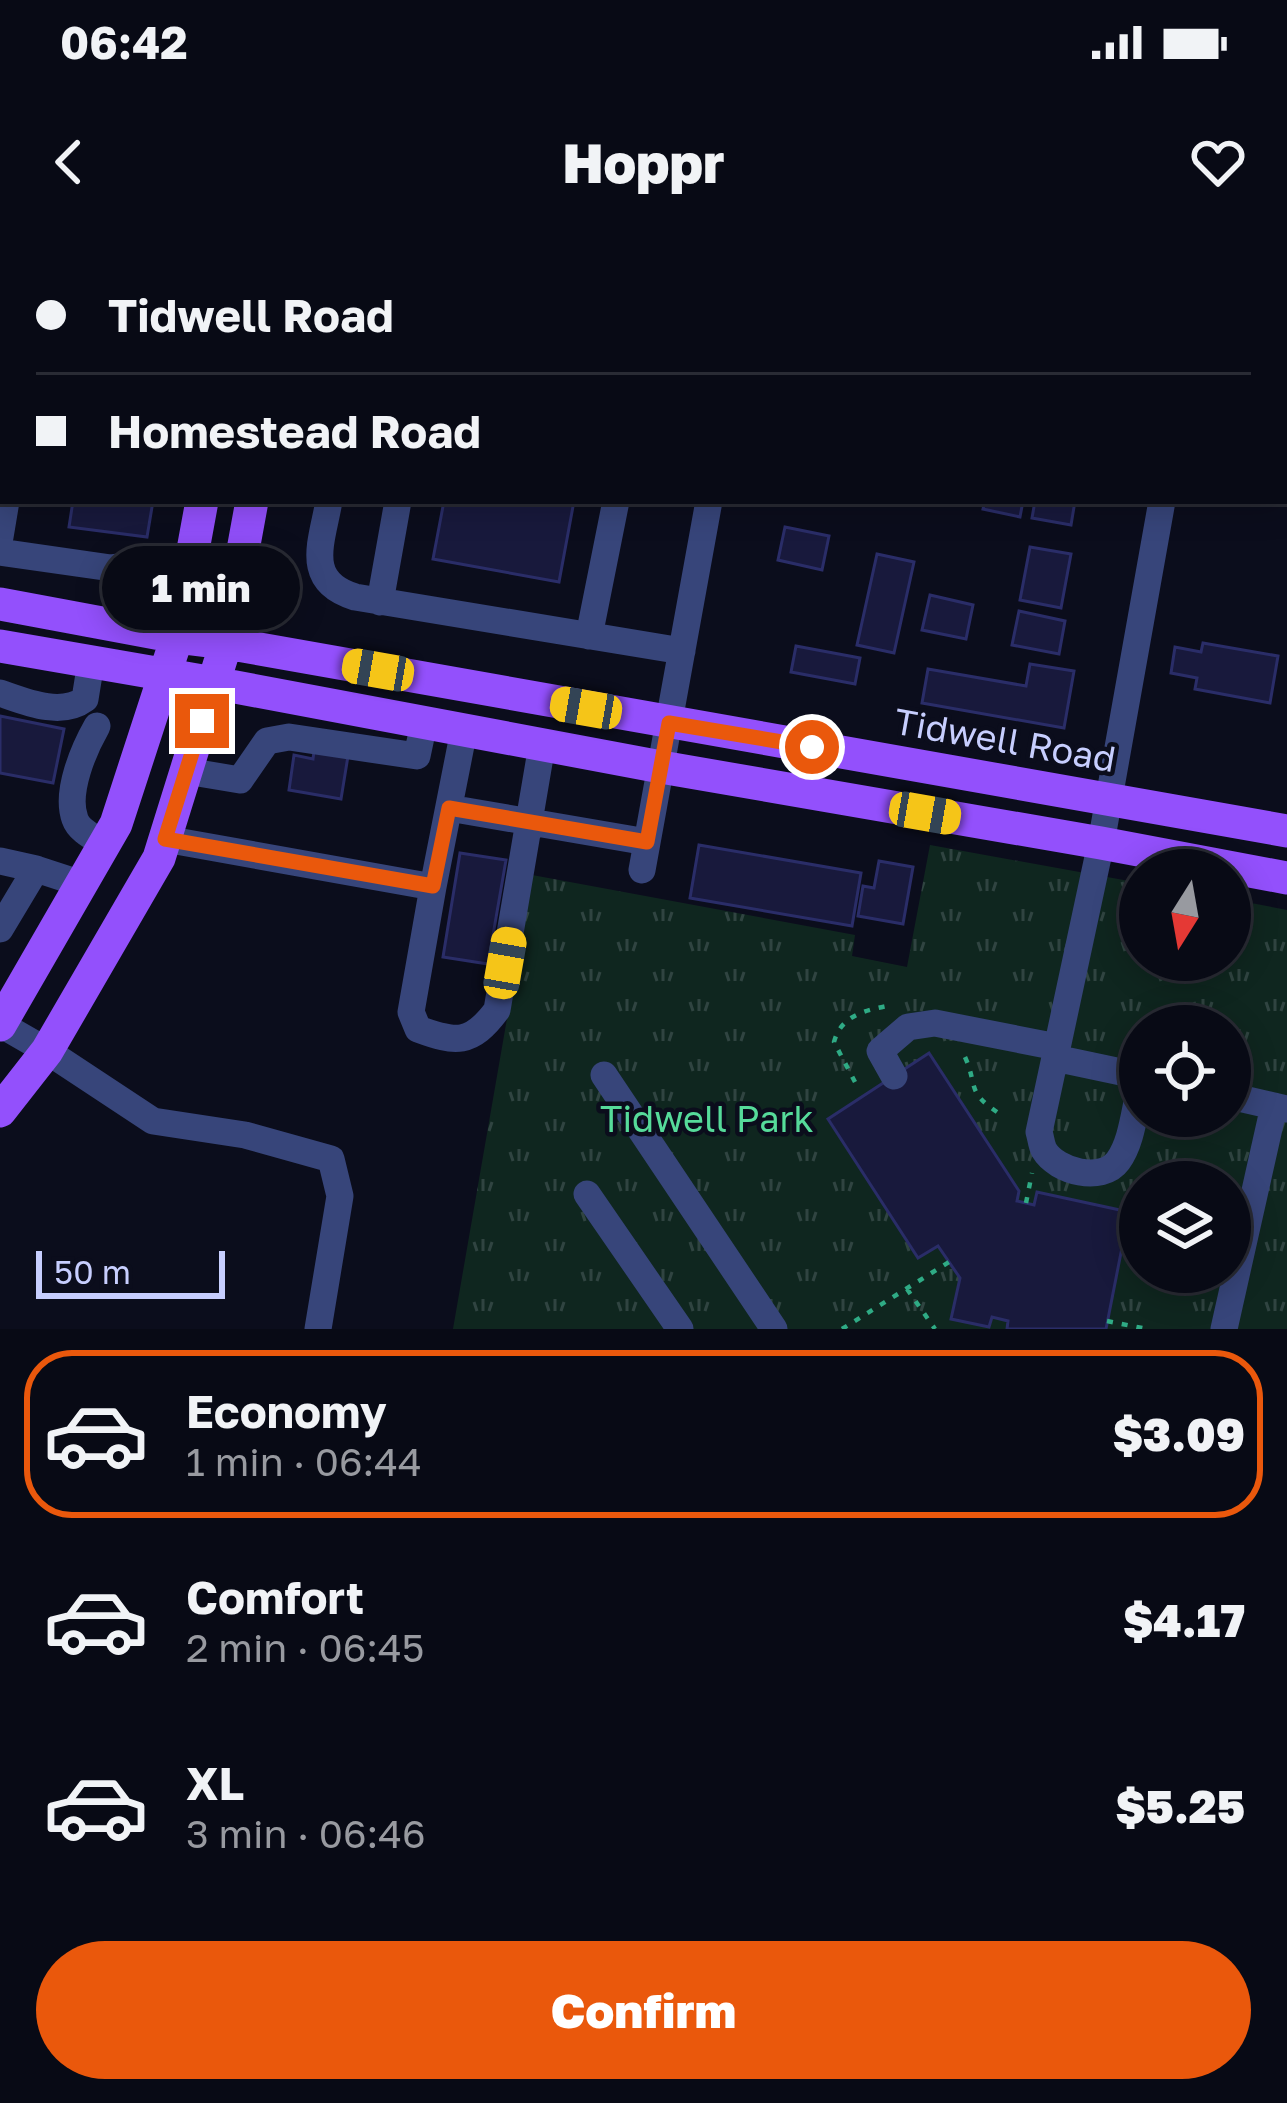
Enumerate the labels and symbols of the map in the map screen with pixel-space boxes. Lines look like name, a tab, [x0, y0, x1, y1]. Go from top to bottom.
callout: 1 min	[103, 547, 301, 631]
car	[339, 646, 417, 694]
car	[547, 684, 625, 732]
route end	[175, 694, 229, 748]
street label: Tidwell Road	[891, 699, 1119, 780]
route start	[785, 720, 839, 774]
car	[886, 789, 964, 837]
north arrow	[1119, 849, 1251, 981]
car	[481, 924, 529, 1002]
park label: Tidwell Park	[600, 1097, 814, 1140]
scale bar	[36, 1245, 225, 1298]

